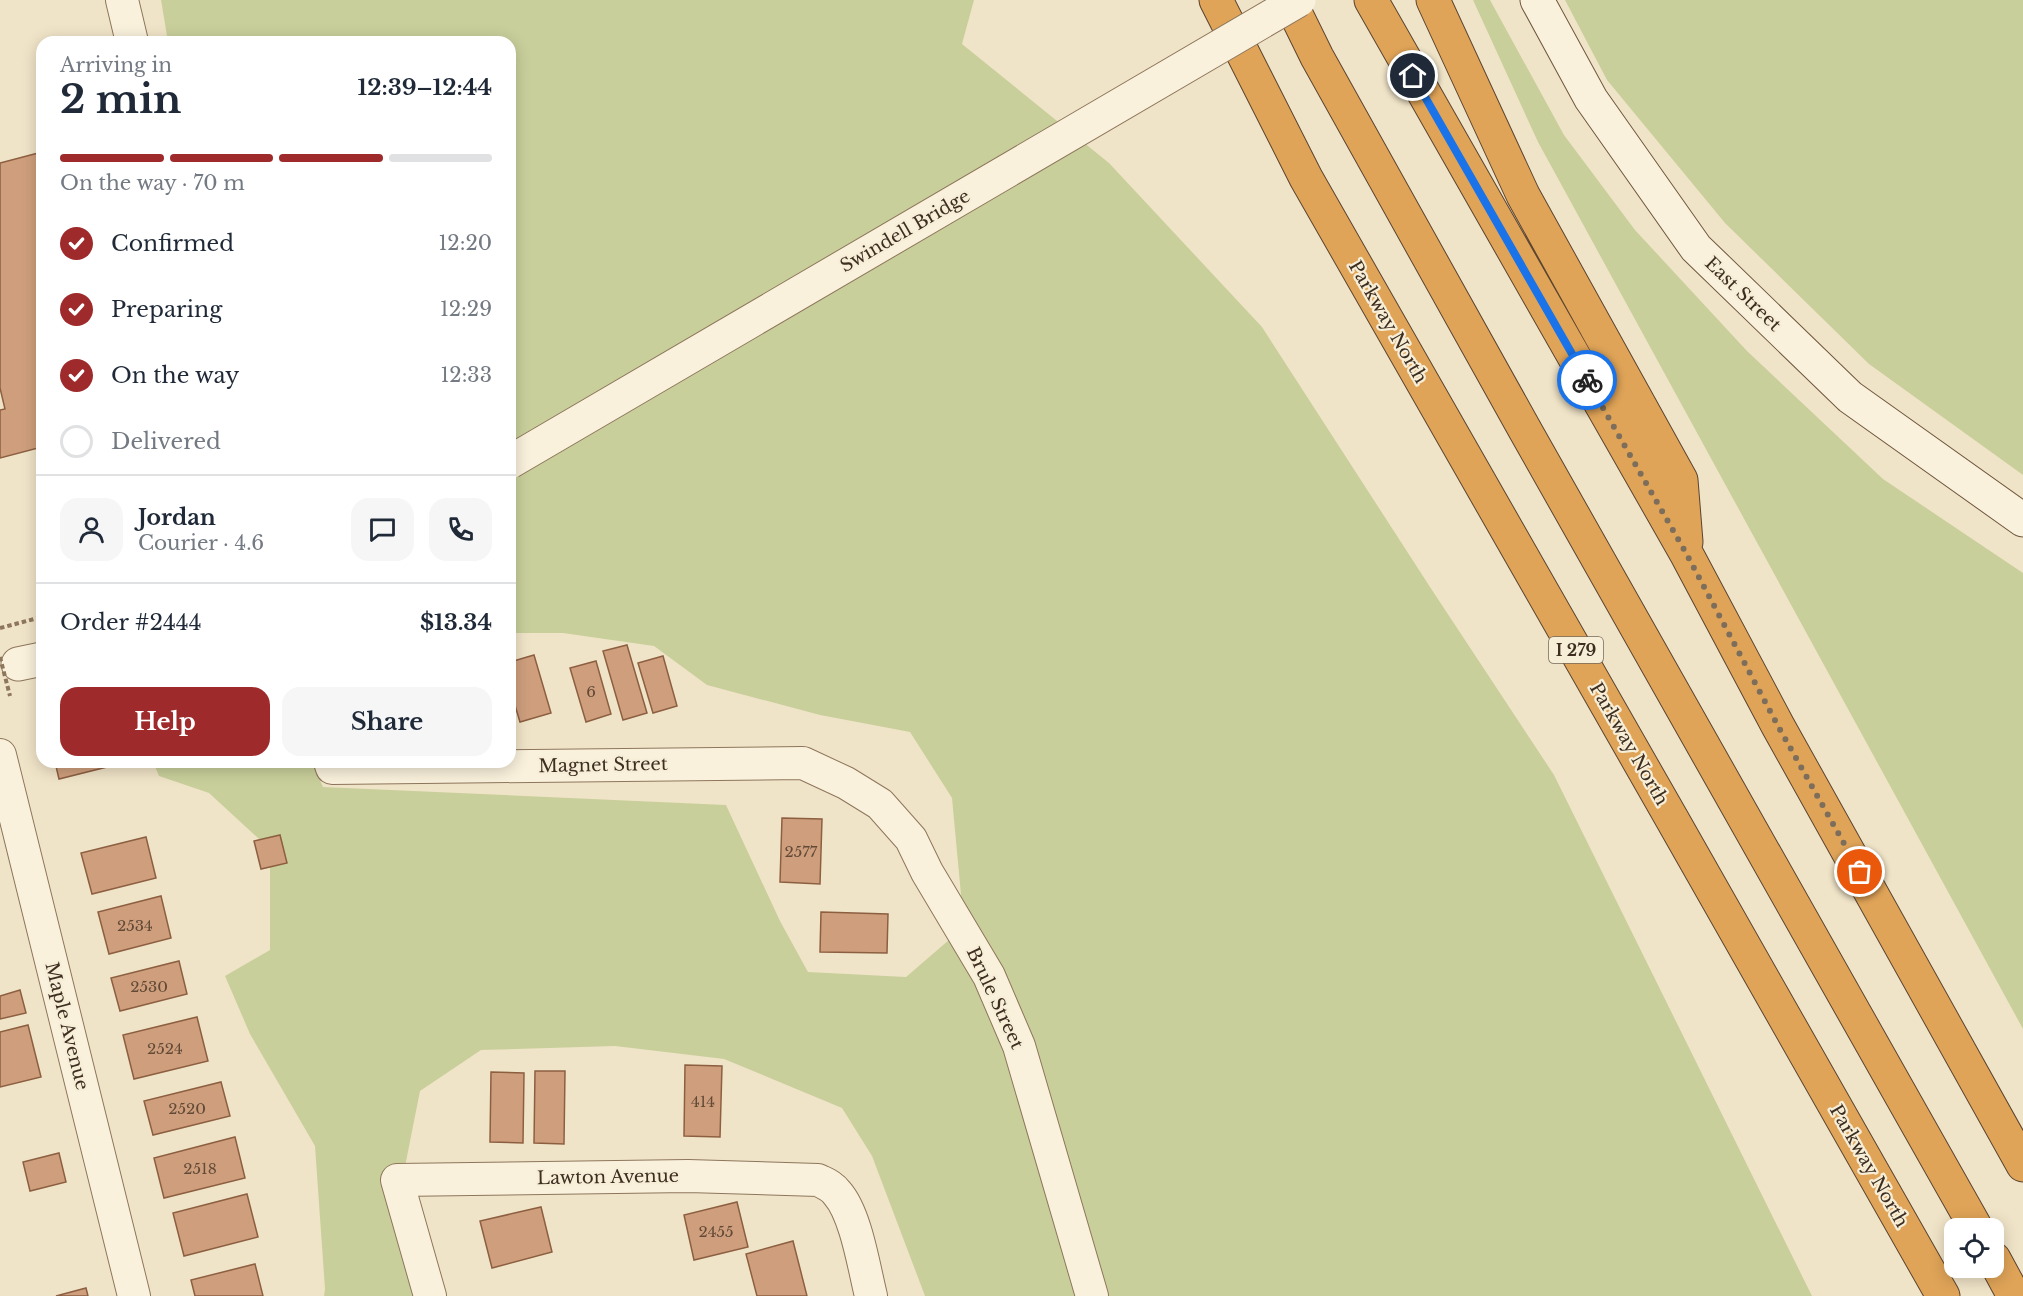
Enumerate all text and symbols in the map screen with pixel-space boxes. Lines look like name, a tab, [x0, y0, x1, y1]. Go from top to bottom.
pin	[1387, 50, 1438, 101]
text: Arriving in	[60, 53, 172, 77]
icon: home	[1396, 59, 1429, 92]
text: 12:39–12:44	[358, 74, 492, 101]
text: 2 min	[60, 75, 181, 124]
text: On the way · 70 m	[60, 171, 245, 195]
street label: Swindell Bridge	[836, 185, 974, 277]
icon: check	[60, 227, 93, 260]
text: Confirmed	[111, 230, 234, 257]
text: 12:20	[438, 231, 492, 255]
street label: East Street	[1700, 252, 1786, 336]
street label: Parkway North	[1344, 257, 1432, 387]
icon: check	[60, 293, 93, 326]
text: Preparing	[111, 296, 222, 323]
text: 12:29	[440, 297, 492, 321]
courier	[1557, 350, 1617, 410]
icon: check	[60, 359, 93, 392]
text: On the way	[111, 362, 239, 389]
text: 12:33	[440, 363, 492, 387]
icon: bike	[1571, 364, 1604, 397]
text: Delivered	[111, 428, 221, 455]
button: person	[60, 498, 123, 561]
button: chat	[351, 498, 414, 561]
button: phone	[429, 498, 492, 561]
text: Jordan	[138, 504, 216, 531]
text: Courier · 4.6	[138, 531, 264, 555]
text: Order #2444	[60, 609, 202, 636]
text: $13.34	[420, 609, 492, 636]
road number: I 279	[1549, 637, 1603, 663]
street label: Parkway North	[1585, 679, 1673, 809]
house number: 6	[586, 682, 596, 701]
button: Help	[60, 687, 270, 756]
button: Share	[282, 687, 492, 756]
street label: Magnet Street	[538, 753, 668, 777]
house number: 2577	[785, 842, 818, 861]
pin	[1834, 846, 1885, 897]
icon: bag	[1843, 855, 1876, 888]
house number: 2534	[117, 916, 153, 935]
street label: Brule Street	[962, 944, 1028, 1053]
street label: Maple Avenue	[40, 960, 94, 1092]
house number: 2530	[130, 977, 168, 996]
house number: 2524	[147, 1039, 183, 1058]
house number: 414	[691, 1092, 715, 1111]
house number: 2520	[168, 1099, 206, 1118]
street label: Parkway North	[1825, 1101, 1913, 1231]
house number: 2518	[183, 1159, 217, 1178]
street label: Lawton Avenue	[537, 1165, 679, 1189]
map controls	[1944, 1218, 2004, 1278]
button: locate	[1944, 1218, 2004, 1278]
house number: 2455	[698, 1222, 734, 1241]

